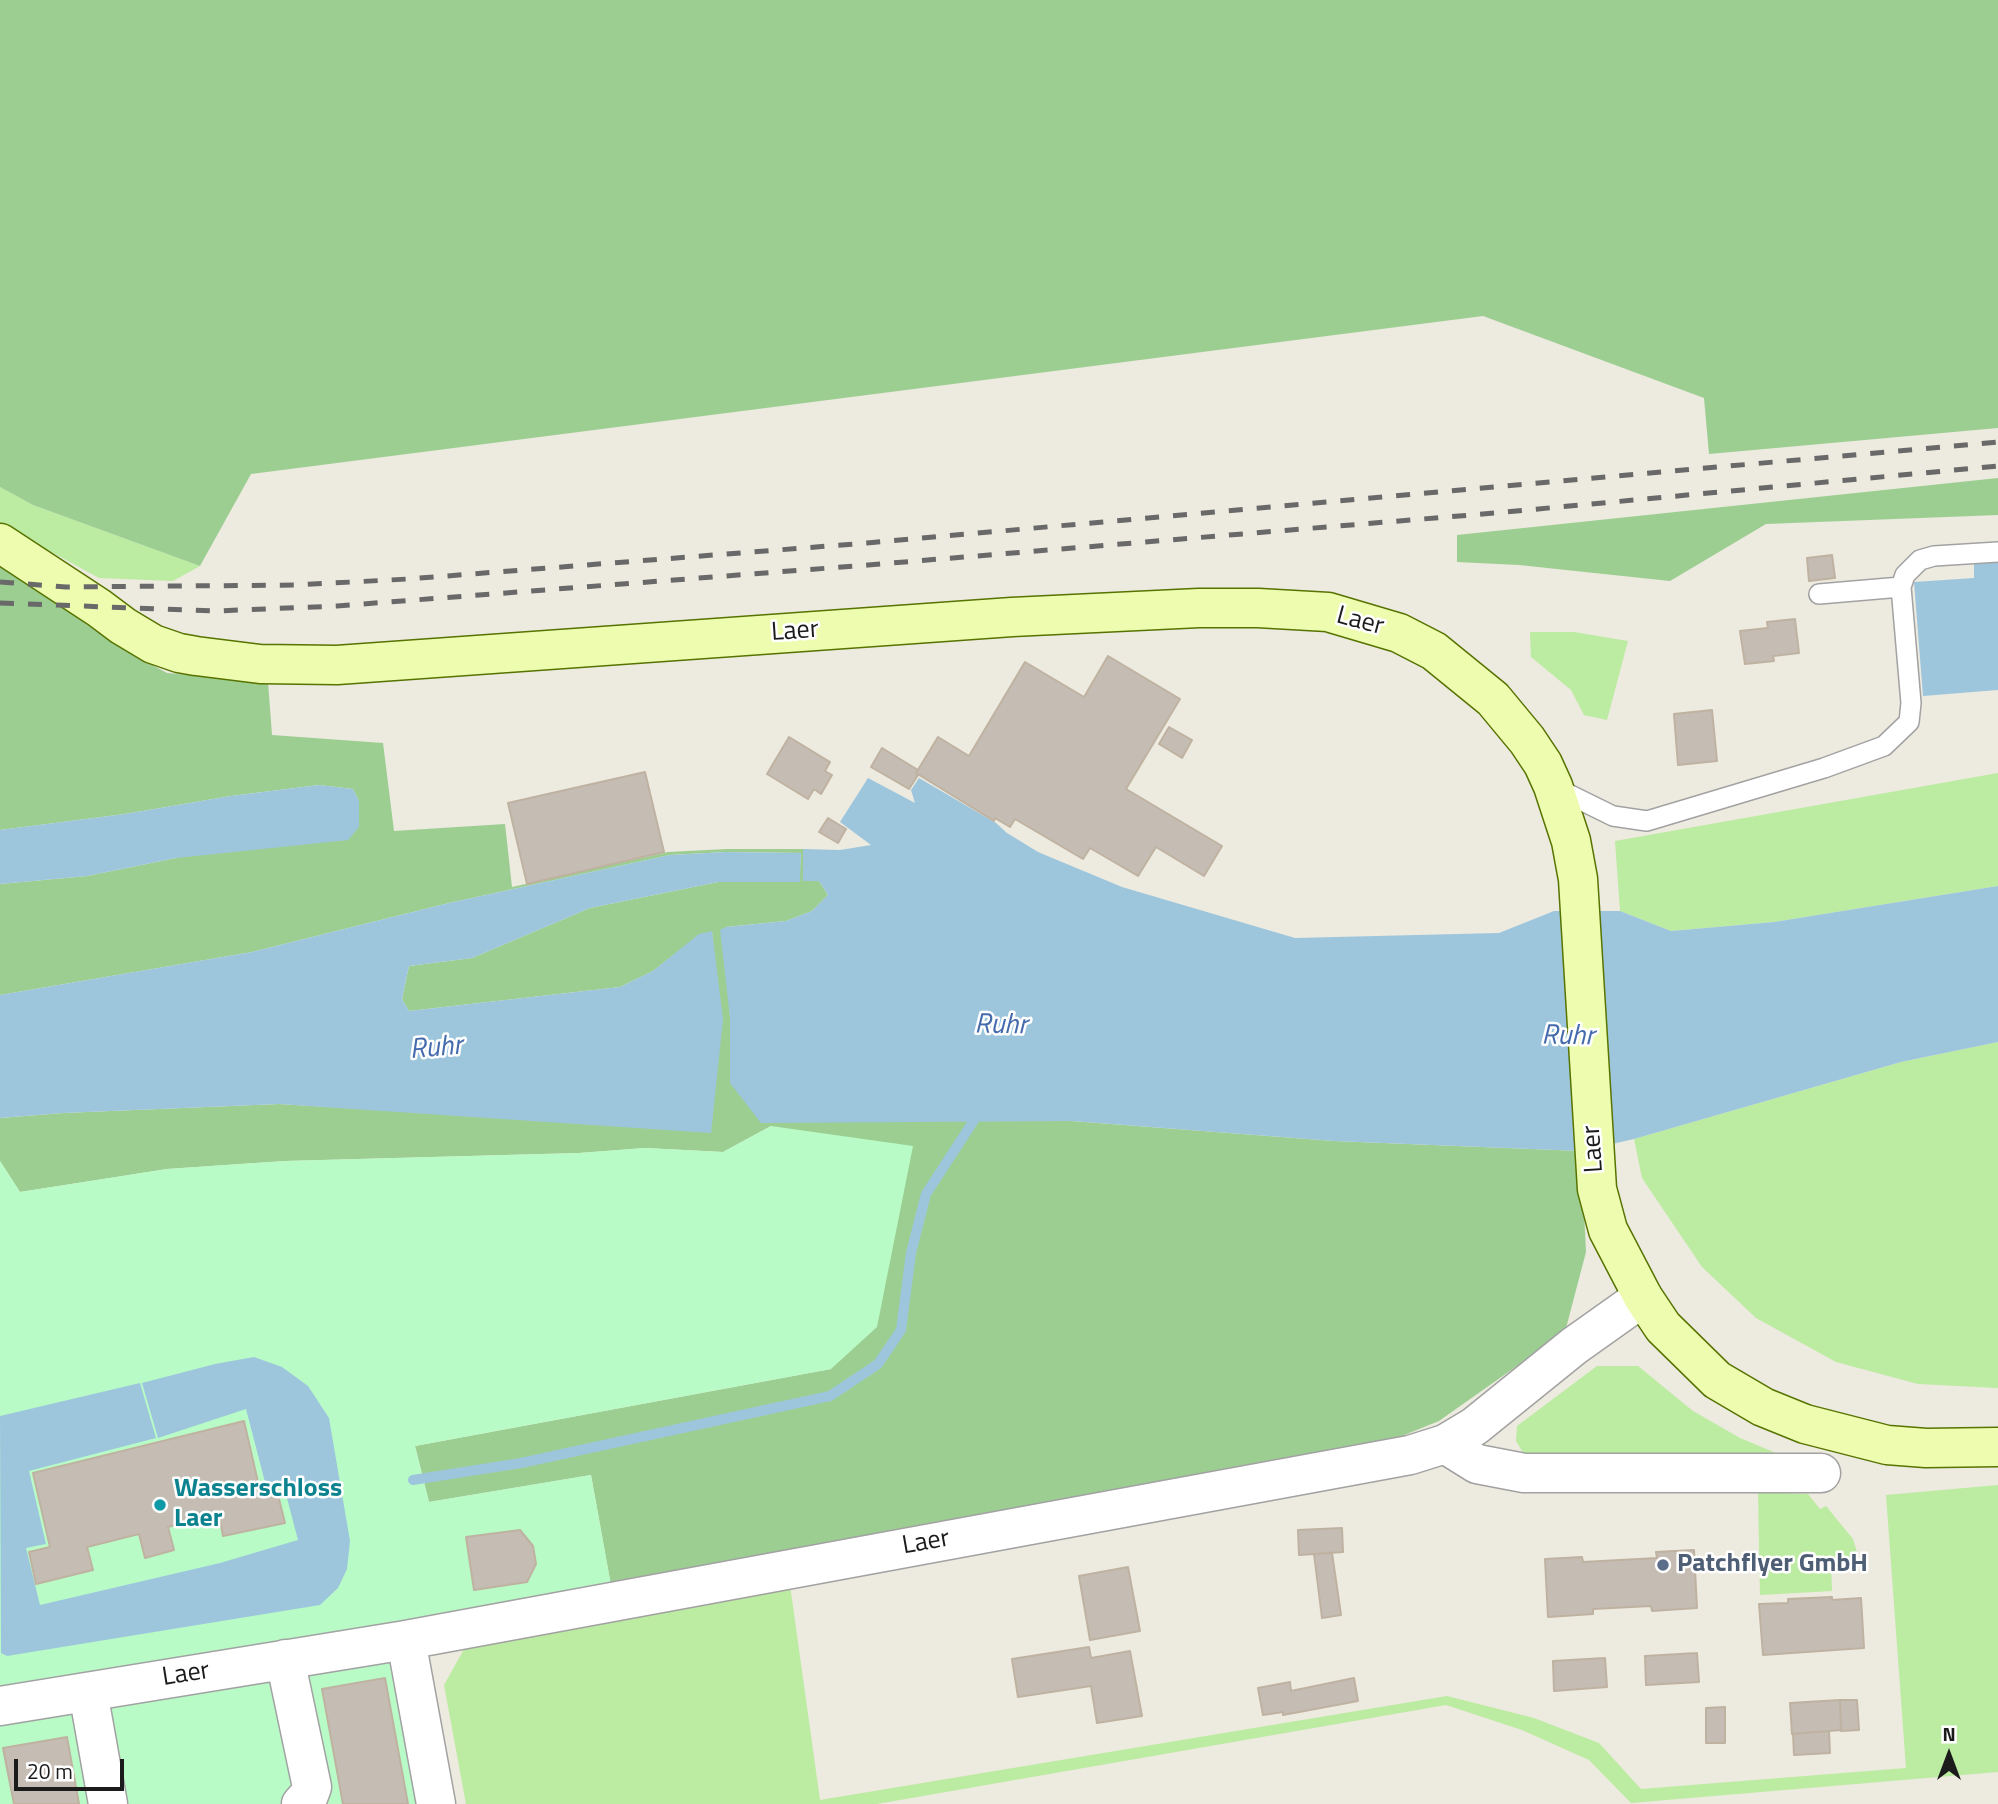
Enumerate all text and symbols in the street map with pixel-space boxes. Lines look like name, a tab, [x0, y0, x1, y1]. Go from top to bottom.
street label: Laer	[1333, 601, 1387, 643]
street label: Laer	[770, 615, 820, 649]
water label: Ruhr	[974, 1009, 1028, 1043]
water label: Ruhr	[1541, 1020, 1595, 1054]
water label: Ruhr	[408, 1030, 464, 1068]
street label: Laer	[1577, 1124, 1611, 1174]
place label: Wasserschloss Laer	[174, 1474, 342, 1536]
marker: Wasserschloss Laer	[152, 1497, 168, 1513]
street label: Laer	[900, 1524, 952, 1562]
place label: Patchflyer GmbH	[1677, 1549, 1868, 1581]
marker: Patchflyer GmbH	[1655, 1557, 1671, 1573]
street label: Laer	[160, 1656, 212, 1694]
text: N	[1942, 1719, 1956, 1748]
north arrow	[1914, 1720, 1984, 1790]
scale bar	[18, 1744, 128, 1788]
text: 20 m	[27, 1755, 73, 1787]

